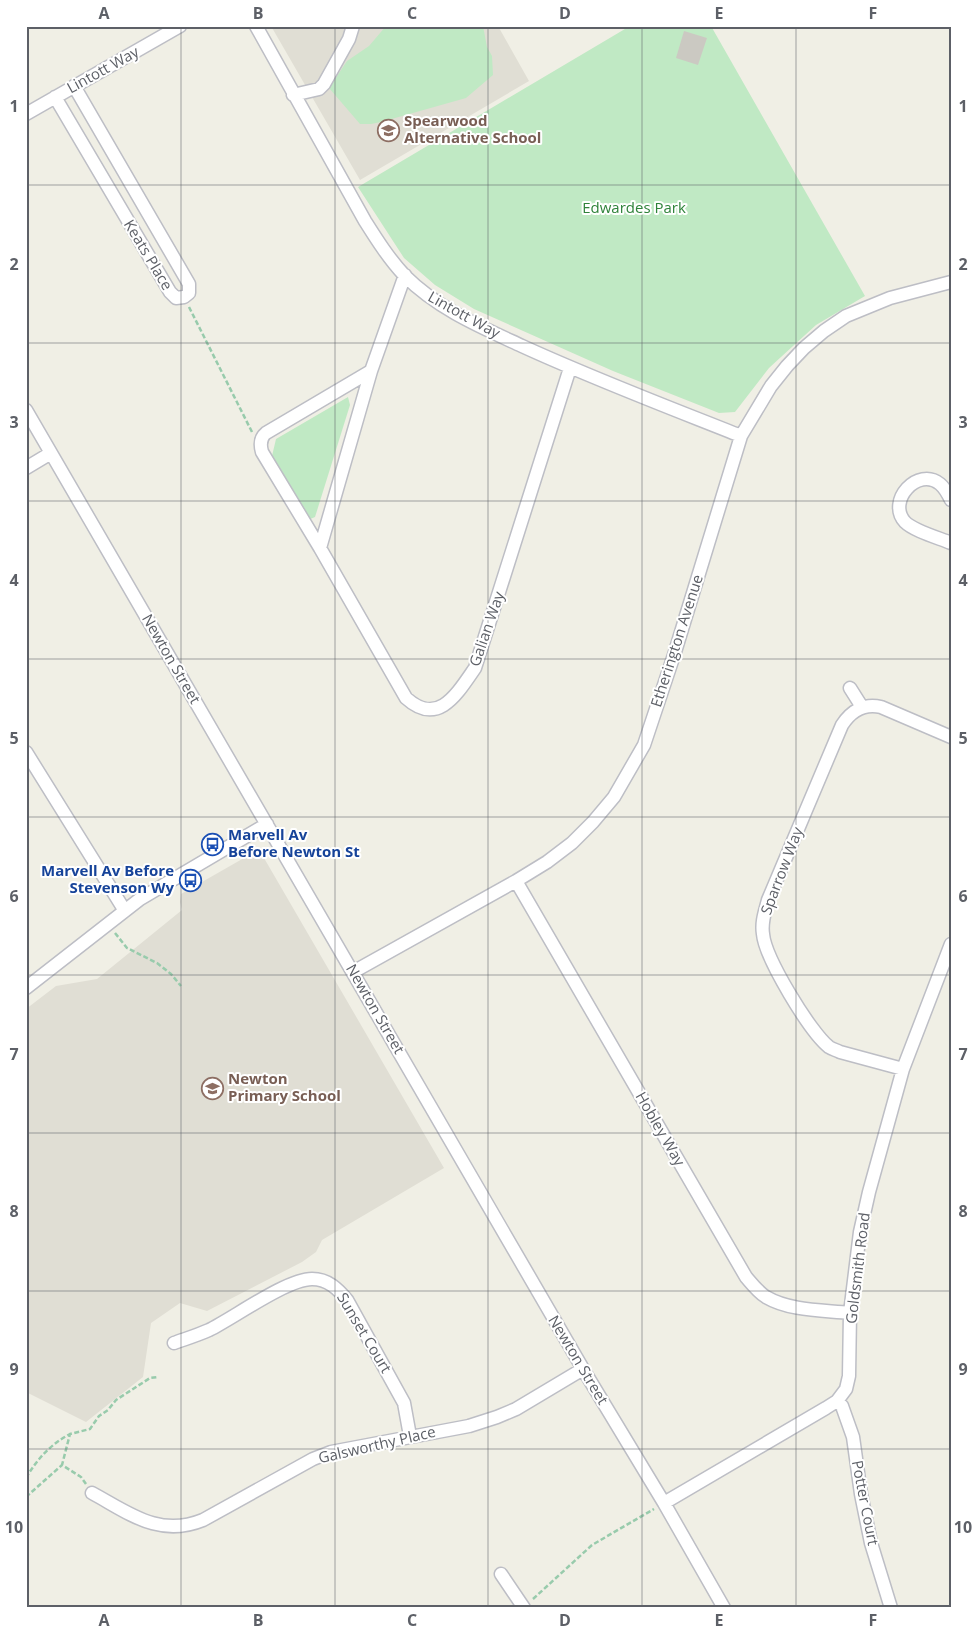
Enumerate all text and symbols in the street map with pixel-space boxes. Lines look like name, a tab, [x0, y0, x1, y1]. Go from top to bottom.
text: A	[98, 2, 110, 24]
text: B	[253, 2, 263, 24]
text: C	[407, 2, 417, 24]
text: D	[559, 2, 571, 24]
text: E	[715, 2, 724, 24]
text: F	[869, 2, 877, 24]
street label: Lintott Way	[63, 41, 143, 97]
text: 1	[9, 95, 19, 117]
text: 1	[958, 95, 968, 117]
place label: Spearwood Alternative School	[404, 110, 541, 147]
school or university icon: Spearwood Alternative School	[376, 118, 400, 142]
park label: Edwardes Park	[582, 197, 686, 217]
street label: Keats Place	[120, 215, 178, 294]
text: 2	[9, 253, 19, 275]
text: 2	[958, 253, 968, 275]
street label: Lintott Way	[425, 286, 505, 342]
text: 3	[9, 411, 19, 433]
text: 3	[958, 411, 968, 433]
text: 4	[9, 569, 19, 591]
text: 4	[958, 569, 968, 591]
street label: Etherington Avenue	[645, 572, 707, 710]
street label: Galian Way	[464, 588, 508, 669]
street label: Newton Street	[138, 610, 206, 707]
text: 5	[9, 727, 19, 749]
text: 5	[958, 727, 968, 749]
place label: Marvell Av Before Newton St	[228, 824, 360, 861]
street label: Sparrow Way	[755, 824, 807, 917]
bus stop icon: Marvell Av Before Newton St	[200, 832, 224, 856]
place label: Marvell Av Before Stevenson Wy	[41, 860, 174, 897]
bus stop icon: Marvell Av Before Stevenson Wy	[178, 868, 202, 892]
text: 6	[9, 885, 19, 907]
text: 6	[958, 885, 968, 907]
street label: Newton Street	[342, 960, 410, 1057]
text: 7	[9, 1043, 19, 1065]
text: 7	[958, 1043, 968, 1065]
place label: Newton Primary School	[228, 1068, 341, 1105]
school or university icon: Newton Primary School	[200, 1076, 224, 1100]
street label: Hobley Way	[632, 1088, 690, 1170]
text: 8	[9, 1200, 19, 1222]
text: 8	[958, 1200, 968, 1222]
street label: Goldsmith Road	[840, 1211, 874, 1325]
street label: Sunset Court	[333, 1289, 397, 1376]
street label: Newton Street	[544, 1311, 613, 1408]
text: 9	[9, 1358, 19, 1380]
text: 9	[958, 1358, 968, 1380]
street label: Galsworthy Place	[316, 1421, 437, 1467]
street label: Potter Court	[848, 1459, 884, 1547]
text: 10	[5, 1516, 23, 1538]
text: 10	[954, 1516, 972, 1538]
text: A	[98, 1609, 110, 1631]
text: B	[253, 1609, 263, 1631]
text: C	[407, 1609, 417, 1631]
text: D	[559, 1609, 571, 1631]
text: E	[715, 1609, 724, 1631]
text: F	[869, 1609, 877, 1631]

